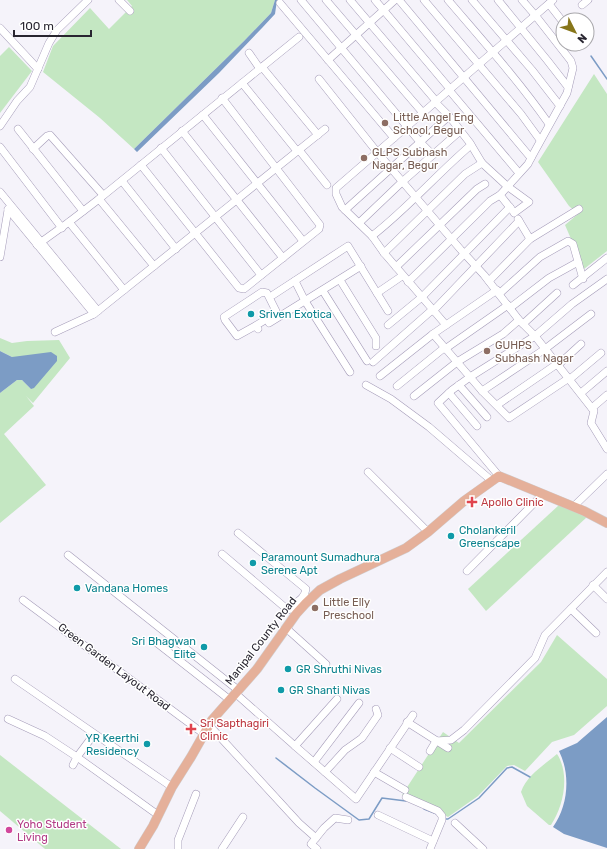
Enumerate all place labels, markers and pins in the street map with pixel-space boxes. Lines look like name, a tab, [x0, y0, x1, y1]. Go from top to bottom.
place label: Little Angel Eng School, Begur	[393, 111, 474, 137]
marker: Little Angel Eng School, Begur	[380, 118, 390, 128]
place label: GLPS Subhash Nagar, Begur	[372, 146, 447, 172]
marker: GLPS Subhash Nagar, Begur	[359, 153, 369, 163]
place label: Sriven Exotica	[259, 308, 332, 321]
marker: Sriven Exotica	[246, 309, 256, 319]
place label: GUHPS Subhash Nagar	[495, 339, 574, 365]
marker: GUHPS Subhash Nagar	[482, 346, 492, 356]
marker: Apollo Clinic	[466, 496, 478, 508]
place label: Apollo Clinic	[481, 496, 544, 509]
place label: Cholankeril Greenscape	[459, 524, 520, 550]
marker: Cholankeril Greenscape	[446, 531, 456, 541]
place label: Paramount Sumadhura Serene Apt	[261, 551, 380, 577]
marker: Paramount Sumadhura Serene Apt	[248, 558, 258, 568]
place label: Vandana Homes	[85, 582, 168, 595]
marker: Vandana Homes	[72, 583, 82, 593]
place label: Little Elly Preschool	[323, 596, 374, 622]
marker: Little Elly Preschool	[310, 603, 320, 613]
place label: Sri Bhagwan Elite	[132, 635, 196, 661]
marker: Sri Bhagwan Elite	[199, 642, 209, 652]
place label: GR Shruthi Nivas	[296, 663, 382, 676]
marker: GR Shruthi Nivas	[283, 664, 293, 674]
place label: GR Shanti Nivas	[289, 684, 370, 697]
marker: GR Shanti Nivas	[276, 685, 286, 695]
place label: Sri Sapthagiri Clinic	[200, 717, 269, 743]
marker: Sri Sapthagiri Clinic	[185, 723, 197, 735]
place label: YR Keerthi Residency	[86, 732, 139, 758]
marker: YR Keerthi Residency	[142, 739, 152, 749]
place label: Yoho Student Living	[17, 818, 87, 844]
marker: Yoho Student Living	[4, 825, 14, 835]

